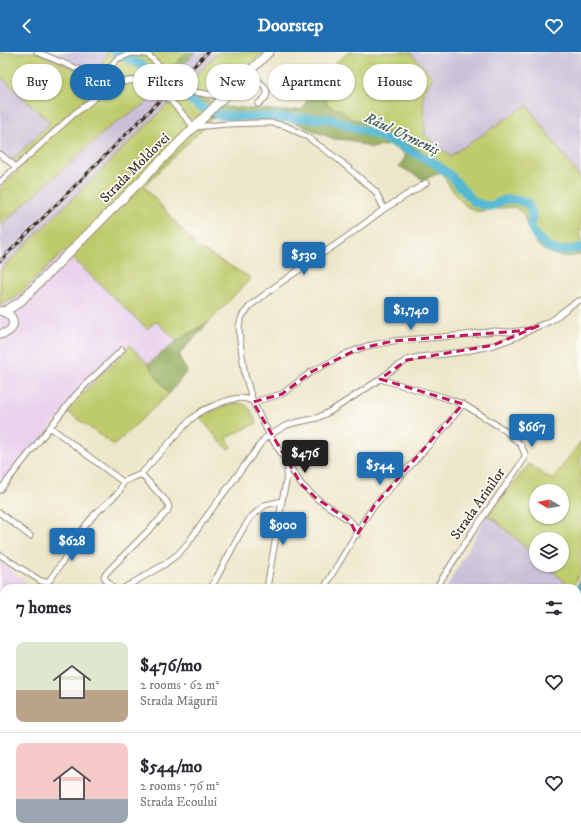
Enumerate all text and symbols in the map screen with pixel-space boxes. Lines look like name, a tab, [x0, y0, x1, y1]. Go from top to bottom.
icon: back	[16, 15, 38, 37]
text: Doorstep	[258, 15, 323, 37]
icon: heart	[543, 15, 565, 37]
chip: Buy	[12, 64, 62, 100]
chip: Rent	[70, 64, 125, 100]
chip: Filters	[133, 64, 198, 100]
chip: New	[206, 64, 260, 100]
chip: Apartment	[268, 64, 355, 100]
chip: House	[363, 64, 427, 100]
water label: Râul Urmeniș	[361, 108, 443, 160]
street label: Strada Moldovei	[96, 129, 174, 207]
pin: $530	[280, 242, 328, 276]
text: $530	[291, 247, 317, 263]
pin: $1,740	[378, 297, 444, 331]
text: $1,740	[393, 302, 429, 318]
pin: $667	[508, 414, 556, 448]
text: $667	[518, 419, 546, 435]
pin: $476	[281, 440, 329, 474]
text: $476	[291, 445, 319, 461]
pin: $544	[356, 452, 404, 486]
text: $544	[366, 457, 394, 473]
street label: Strada Arinilor	[447, 464, 510, 543]
north arrow	[529, 484, 569, 524]
map controls	[529, 484, 569, 572]
pin: $900	[259, 512, 307, 546]
text: $900	[269, 517, 297, 533]
pin: $628	[48, 528, 96, 562]
button: layers	[529, 532, 569, 572]
text: $628	[59, 533, 85, 549]
text: 7 homes	[16, 597, 71, 619]
icon: filters	[543, 597, 565, 619]
text: $476/mo	[140, 655, 202, 677]
icon: home	[48, 658, 96, 706]
icon: heart	[543, 671, 565, 693]
text: 2 rooms · 62 m²	[140, 677, 219, 693]
text: Strada Măgurii	[140, 693, 218, 709]
text: $544/mo	[140, 756, 202, 778]
icon: home	[48, 759, 96, 807]
icon: heart	[543, 772, 565, 794]
text: 2 rooms · 76 m²	[140, 778, 219, 794]
text: Strada Ecoului	[140, 794, 217, 810]

